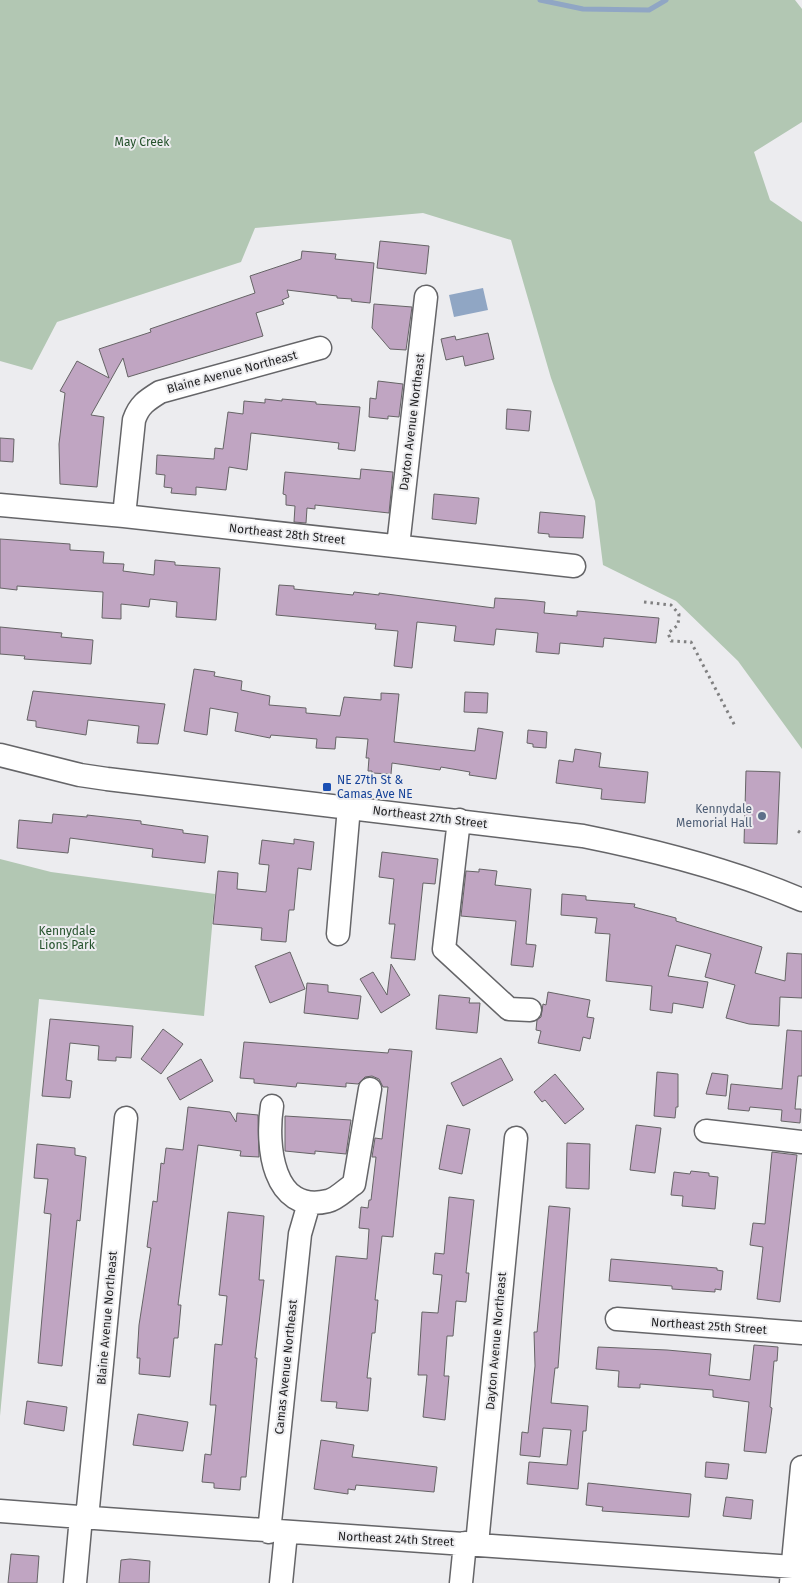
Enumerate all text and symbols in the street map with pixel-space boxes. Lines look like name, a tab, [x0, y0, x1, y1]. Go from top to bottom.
park label: May Creek	[115, 135, 170, 149]
street label: Blaine Avenue Northeast	[165, 348, 299, 396]
street label: Dayton Avenue Northeast	[397, 352, 427, 491]
street label: Northeast 28th Street	[228, 521, 346, 547]
place label: NE 27th St & Camas Ave NE	[337, 773, 413, 801]
marker: NE 27th St & Camas Ave NE	[321, 781, 333, 793]
place label: Kennydale Memorial Hall	[676, 802, 752, 830]
street label: Northeast 27th Street	[372, 803, 489, 831]
marker: Kennydale Memorial Hall	[756, 810, 768, 822]
park label: Kennydale Lions Park	[39, 924, 96, 952]
street label: Blaine Avenue Northeast	[94, 1250, 120, 1386]
street label: Dayton Avenue Northeast	[483, 1271, 509, 1410]
street label: Camas Avenue Northeast	[272, 1298, 300, 1435]
street label: Northeast 25th Street	[651, 1315, 768, 1337]
street label: Northeast 24th Street	[338, 1529, 455, 1549]

